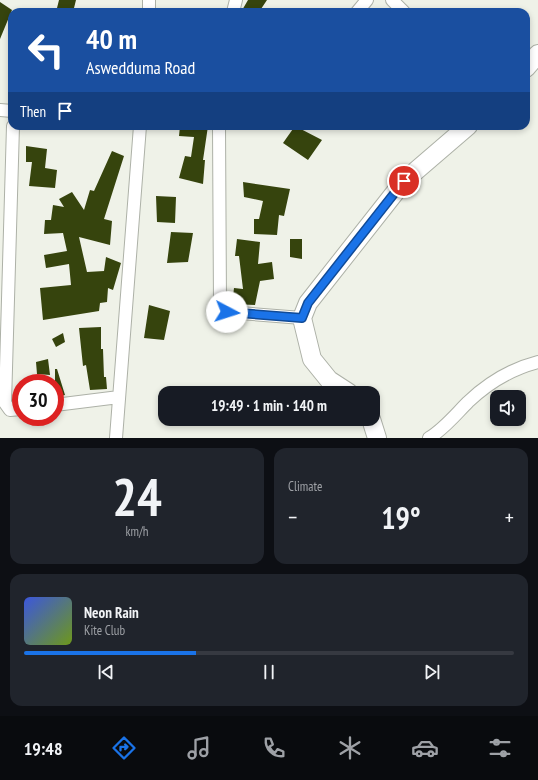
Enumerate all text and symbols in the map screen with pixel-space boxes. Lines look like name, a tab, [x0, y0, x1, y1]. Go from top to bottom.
text: 40 m	[86, 20, 137, 57]
icon: left	[20, 24, 72, 76]
text: Aswedduma Road	[86, 56, 195, 79]
icon: arrive	[54, 100, 76, 122]
text: Then	[20, 102, 46, 121]
pin	[387, 164, 421, 198]
icon: arrive	[393, 170, 415, 192]
position arrow	[206, 291, 248, 333]
speed limit sign: 30	[12, 374, 64, 426]
map controls	[490, 390, 526, 426]
button: sound	[490, 390, 526, 426]
text: 19:49 · 1 min · 140 m	[211, 396, 327, 415]
text: 24	[112, 463, 162, 530]
text: Climate	[288, 478, 322, 495]
text: 19°	[381, 498, 421, 537]
text: −	[288, 503, 297, 531]
text: +	[505, 503, 514, 531]
text: km/h	[125, 523, 149, 540]
text: Neon Rain	[84, 603, 139, 622]
text: Kite Club	[84, 622, 125, 639]
icon: previous	[95, 661, 117, 683]
icon: pause	[258, 661, 280, 683]
icon: next	[421, 661, 443, 683]
icon: directions	[110, 734, 138, 762]
icon: music	[185, 734, 213, 762]
icon: phone	[260, 734, 288, 762]
icon: climate	[336, 734, 364, 762]
icon: car	[411, 734, 439, 762]
icon: filters	[486, 734, 514, 762]
text: 19:48	[24, 737, 63, 760]

